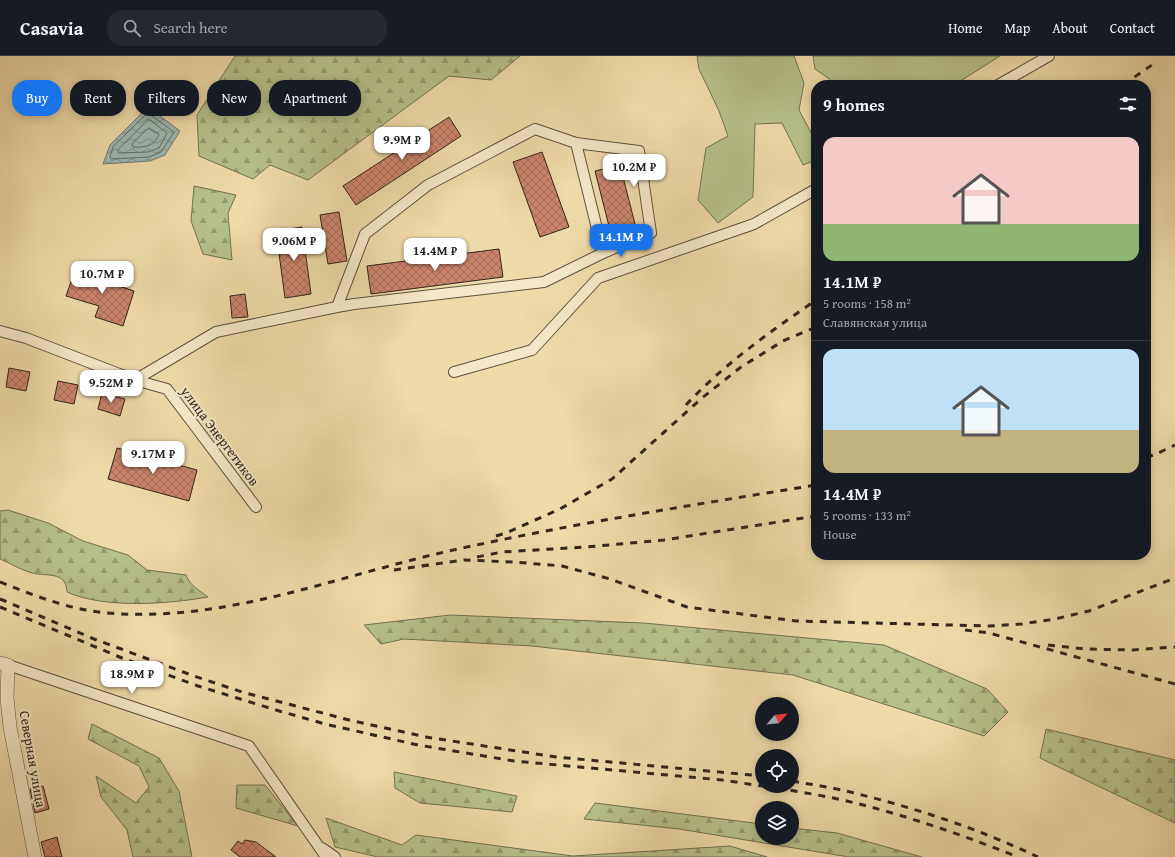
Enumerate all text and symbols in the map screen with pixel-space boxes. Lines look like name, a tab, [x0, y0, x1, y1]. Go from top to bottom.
search box	[107, 10, 387, 46]
text: Casavia	[20, 14, 83, 42]
icon: search	[121, 17, 143, 39]
text: Search here	[153, 17, 228, 38]
text: Home	[948, 18, 983, 38]
text: Map	[1005, 18, 1030, 38]
text: About	[1052, 18, 1088, 38]
text: Contact	[1110, 18, 1155, 38]
chip: Buy	[12, 80, 62, 116]
chip: Rent	[70, 80, 126, 116]
chip: Filters	[134, 80, 199, 116]
chip: New	[207, 80, 261, 116]
chip: Apartment	[269, 80, 361, 116]
text: 9 homes	[823, 92, 885, 117]
icon: filters	[1117, 93, 1139, 115]
pin: 9.9M ₽	[369, 127, 435, 161]
text: 9.9M ₽	[383, 130, 421, 149]
pin: 10.2M ₽	[597, 154, 671, 188]
text: 10.2M ₽	[612, 157, 656, 176]
icon: home	[945, 163, 1017, 235]
pin: 14.1M ₽	[584, 224, 658, 258]
text: 14.1M ₽	[599, 227, 643, 246]
pin: 9.06M ₽	[257, 228, 331, 262]
text: 9.06M ₽	[272, 231, 316, 250]
pin: 14.4M ₽	[398, 238, 472, 272]
text: 14.4M ₽	[413, 241, 457, 260]
pin: 10.7M ₽	[65, 261, 139, 295]
text: 10.7M ₽	[80, 264, 124, 283]
text: 14.1M ₽	[823, 269, 881, 294]
text: 5 rooms · 158 m²	[823, 294, 911, 313]
text: Славянская улица	[823, 313, 927, 332]
pin: 9.52M ₽	[74, 370, 148, 404]
text: 9.52M ₽	[89, 373, 133, 392]
icon: home	[945, 375, 1017, 447]
street label: улица Энергетиков	[175, 381, 264, 490]
pin: 9.17M ₽	[116, 441, 190, 475]
text: 9.17M ₽	[131, 444, 175, 463]
text: 14.4M ₽	[823, 481, 881, 506]
text: 5 rooms · 133 m²	[823, 506, 911, 525]
text: House	[823, 525, 857, 544]
pin: 18.9M ₽	[95, 661, 169, 695]
text: 18.9M ₽	[110, 664, 154, 683]
north arrow	[755, 697, 799, 741]
map controls	[755, 697, 799, 845]
street label: Северная улица	[15, 709, 51, 809]
button: locate	[755, 749, 799, 793]
button: layers	[755, 801, 799, 845]

